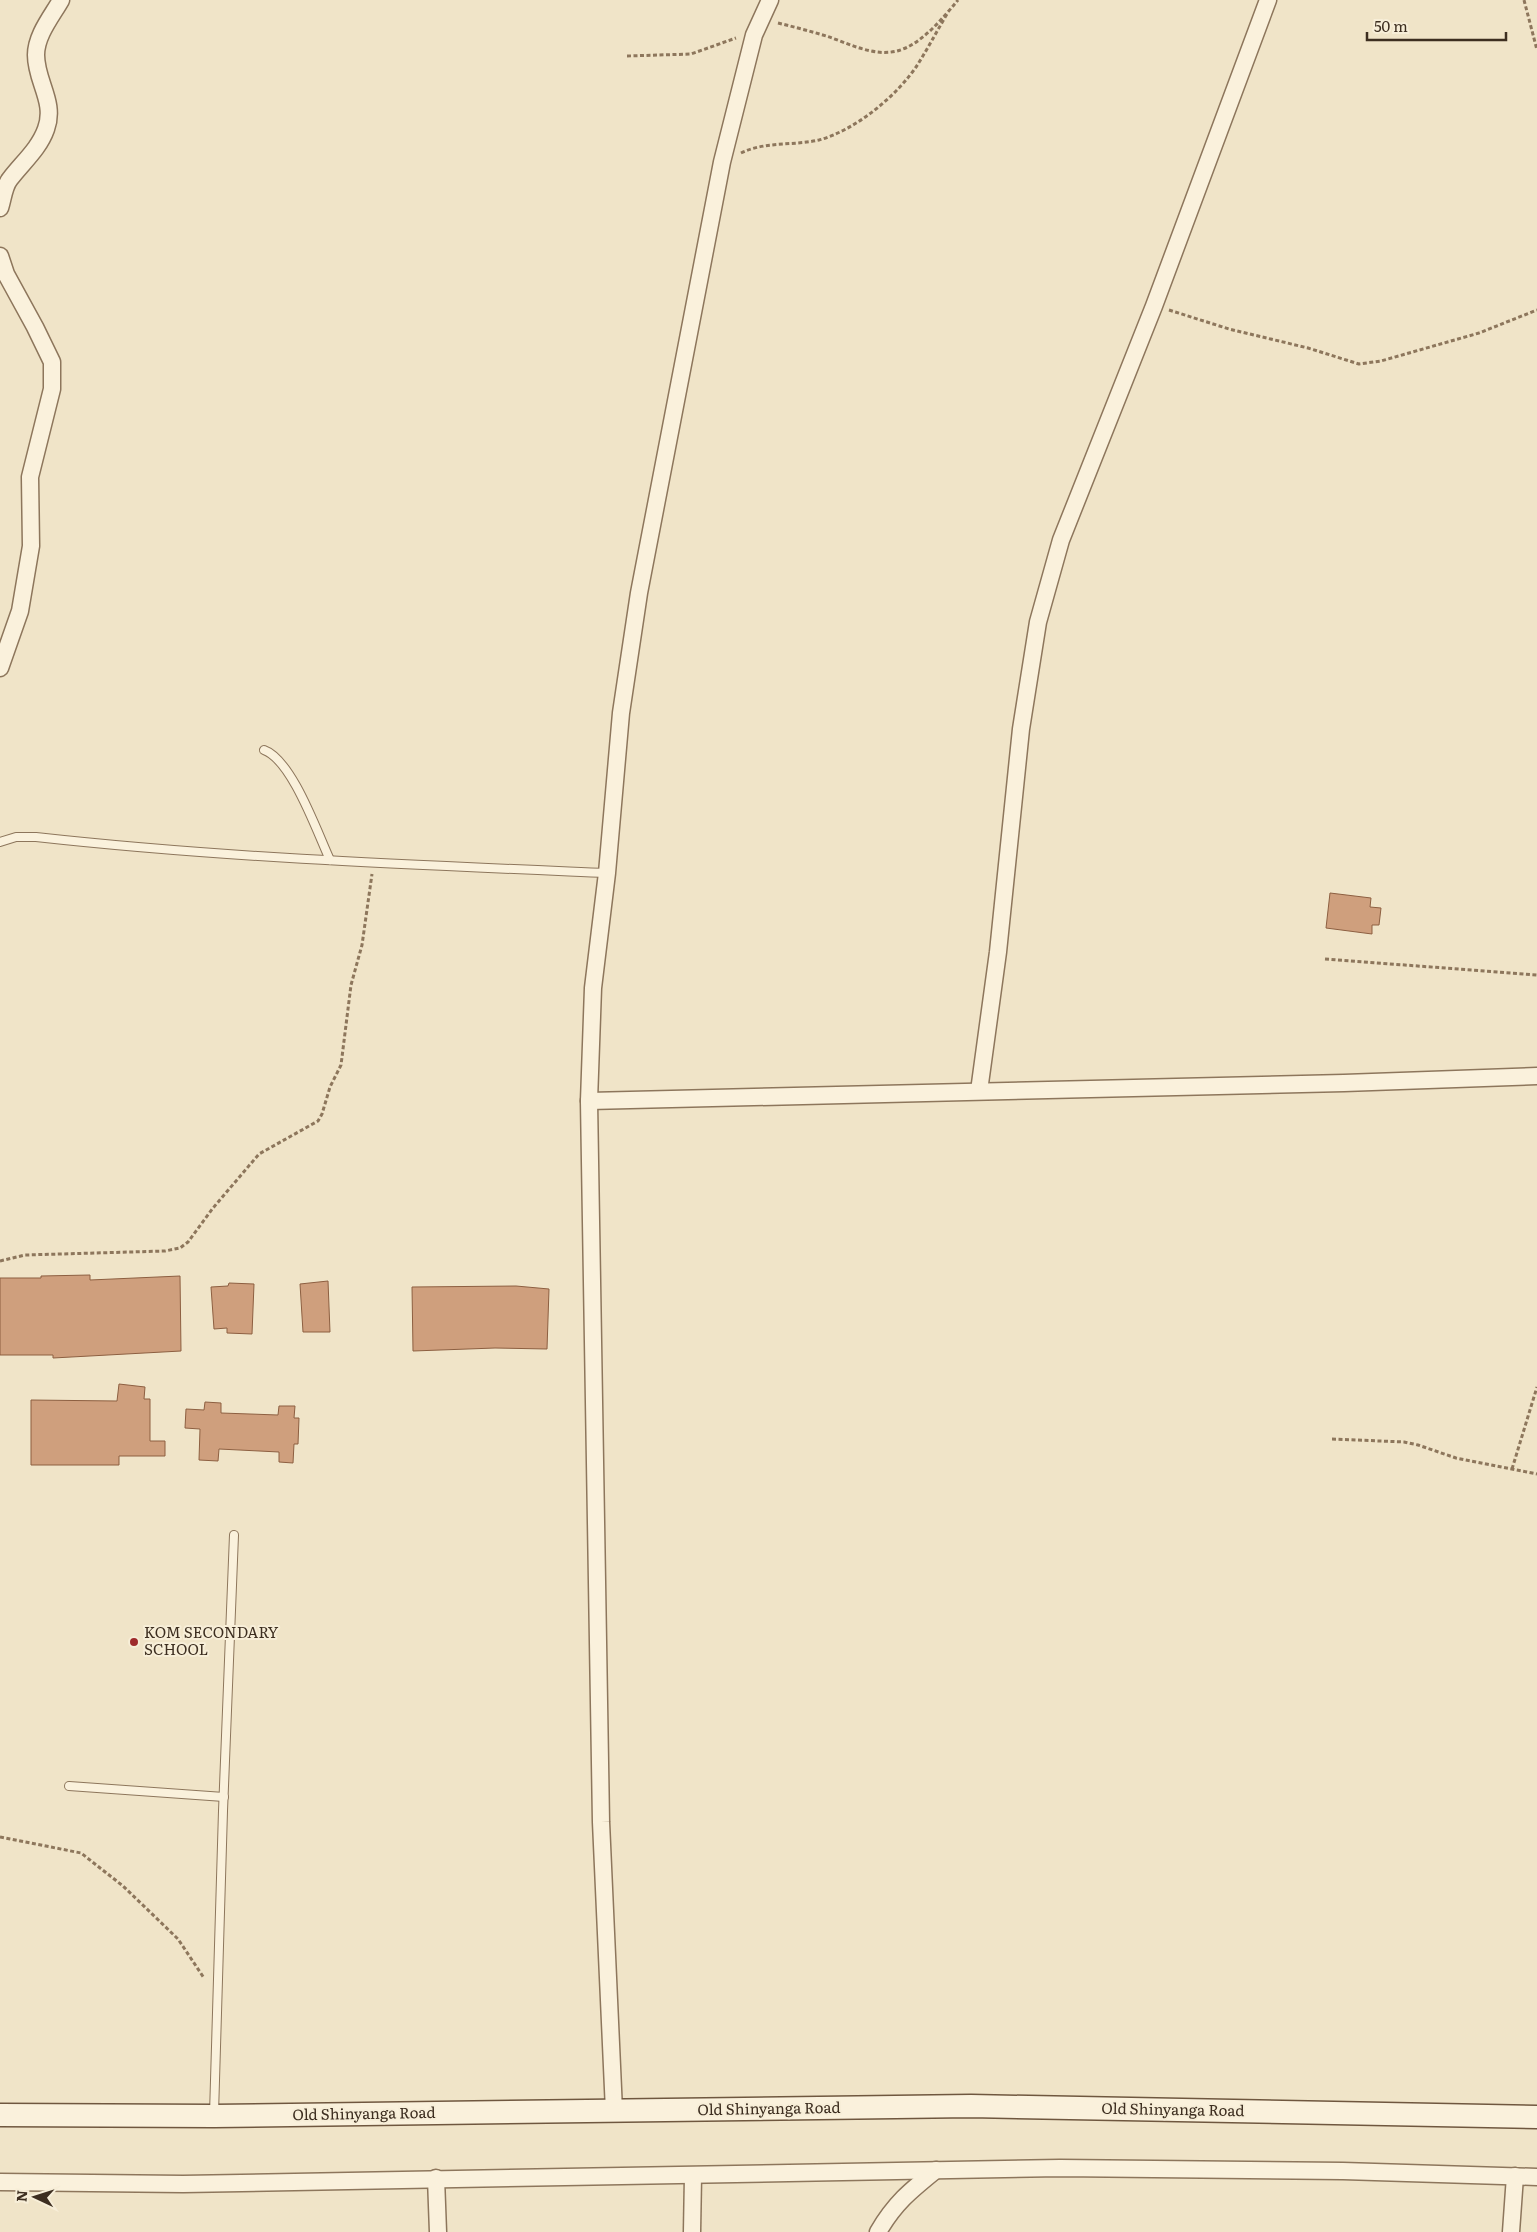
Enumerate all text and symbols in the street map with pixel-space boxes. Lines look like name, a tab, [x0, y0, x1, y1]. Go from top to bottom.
scale bar	[1367, 10, 1506, 42]
text: 50 m	[1374, 14, 1408, 37]
place label: KOM SECONDARY SCHOOL	[144, 1620, 279, 1660]
marker: KOM SECONDARY SCHOOL	[128, 1636, 140, 1648]
street label: Old Shinyanga Road	[697, 2095, 841, 2120]
street label: Old Shinyanga Road	[1101, 2096, 1245, 2121]
street label: Old Shinyanga Road	[292, 2100, 436, 2125]
north arrow	[10, 2172, 60, 2222]
text: N	[11, 2189, 31, 2203]

